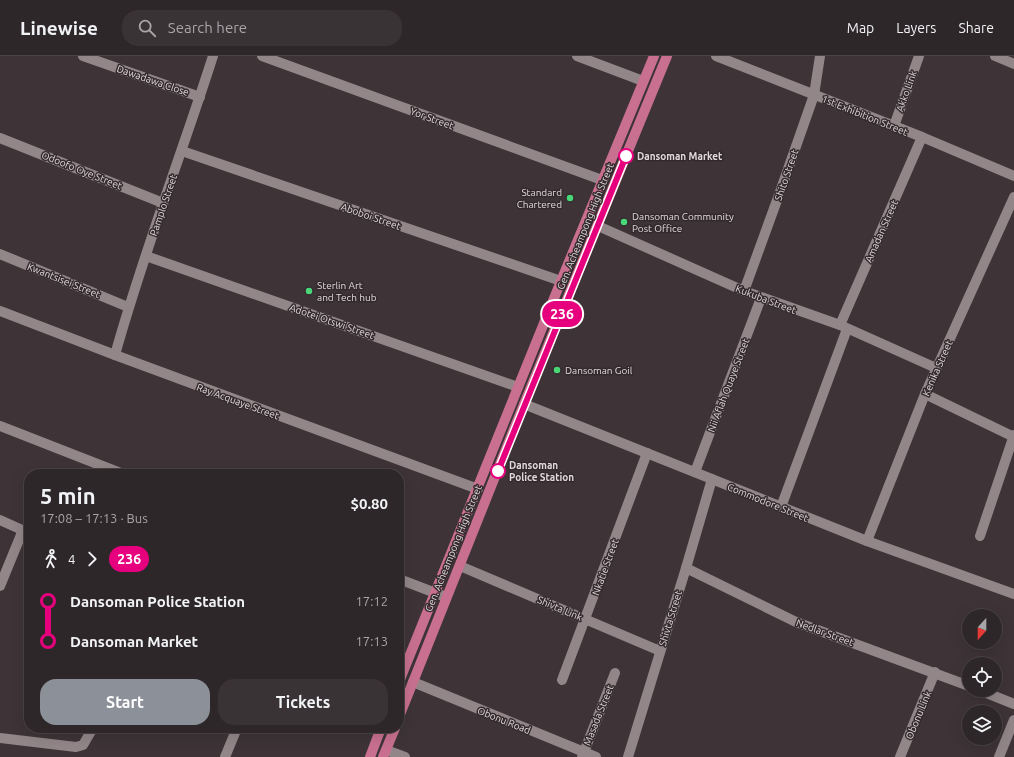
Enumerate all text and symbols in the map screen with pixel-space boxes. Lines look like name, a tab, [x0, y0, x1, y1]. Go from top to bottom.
search box	[122, 10, 402, 46]
text: Linewise	[20, 17, 98, 39]
icon: search	[136, 17, 158, 39]
text: Search here	[168, 19, 247, 36]
text: Map	[847, 20, 874, 36]
text: Layers	[896, 20, 936, 36]
text: Share	[958, 20, 994, 36]
street label: Dawadawa Close	[115, 63, 190, 98]
street label: Akko Link	[894, 69, 919, 113]
street label: 1st Exhibition Street	[820, 93, 909, 138]
street label: Yor Street	[409, 106, 455, 131]
marker: Dansoman Market	[618, 148, 634, 164]
street label: Shito Street	[773, 148, 800, 202]
street label: Odoofo Oye Street	[40, 149, 124, 192]
place label: Dansoman Market	[637, 151, 723, 162]
street label: Gen. Acheampong High Street	[555, 161, 616, 291]
street label: Pamplo Street	[148, 173, 179, 237]
place label: Standard Chartered	[517, 187, 562, 210]
marker: Standard Chartered	[565, 193, 575, 203]
street label: Amadan Street	[863, 198, 900, 264]
street label: Aboboi Street	[339, 201, 402, 232]
place label: Dansoman Community Post Office	[632, 211, 734, 234]
marker: Dansoman Community Post Office	[619, 217, 629, 227]
street label: Kwantsisei Street	[26, 261, 102, 300]
place label: Sterlin Art and Tech hub	[317, 280, 377, 303]
street label: Kukuba Street	[734, 283, 798, 316]
marker: Sterlin Art and Tech hub	[304, 286, 314, 296]
line badge: 236	[539, 301, 585, 327]
street label: Adotei Otswi Street	[288, 302, 376, 341]
text: 236	[550, 306, 574, 322]
street label: Nii Aflah Quaye Street	[706, 337, 751, 434]
street label: Kenika Street	[920, 338, 955, 398]
marker: Dansoman Goil	[552, 365, 562, 375]
place label: Dansoman Goil	[565, 365, 633, 376]
street label: Ray Acquaye Street	[195, 381, 281, 422]
place label: Dansoman Police Station	[509, 460, 574, 483]
marker: Dansoman Police Station	[490, 463, 506, 479]
street label: Commodore Street	[726, 481, 810, 524]
text: 5 min	[40, 483, 96, 508]
street label: Gen. Acheampong High Street	[423, 483, 484, 613]
text: $0.80	[350, 495, 388, 512]
text: 17:08 – 17:13 · Bus	[40, 511, 148, 525]
street label: Nkatie Street	[590, 537, 621, 597]
icon: walk	[40, 548, 62, 570]
icon: forward	[81, 548, 103, 570]
text: 236	[117, 551, 141, 567]
text: 4	[68, 552, 75, 566]
street label: Shivta Street	[657, 589, 684, 647]
text: Dansoman Police Station	[70, 593, 245, 610]
text: 17:12	[355, 594, 388, 608]
street label: Shivta Link	[536, 594, 584, 623]
north arrow	[962, 609, 1002, 649]
map controls	[962, 609, 1002, 745]
street label: Nedlar Street	[795, 617, 855, 648]
text: Dansoman Market	[70, 633, 198, 650]
text: 17:13	[355, 634, 388, 648]
button: locate	[962, 657, 1002, 697]
button: Start	[40, 679, 210, 725]
button: Tickets	[218, 679, 388, 725]
street label: Masada Street	[581, 683, 616, 747]
street label: Obonu Link	[903, 689, 934, 741]
street label: Obonu Road	[476, 705, 532, 736]
button: layers	[962, 705, 1002, 745]

